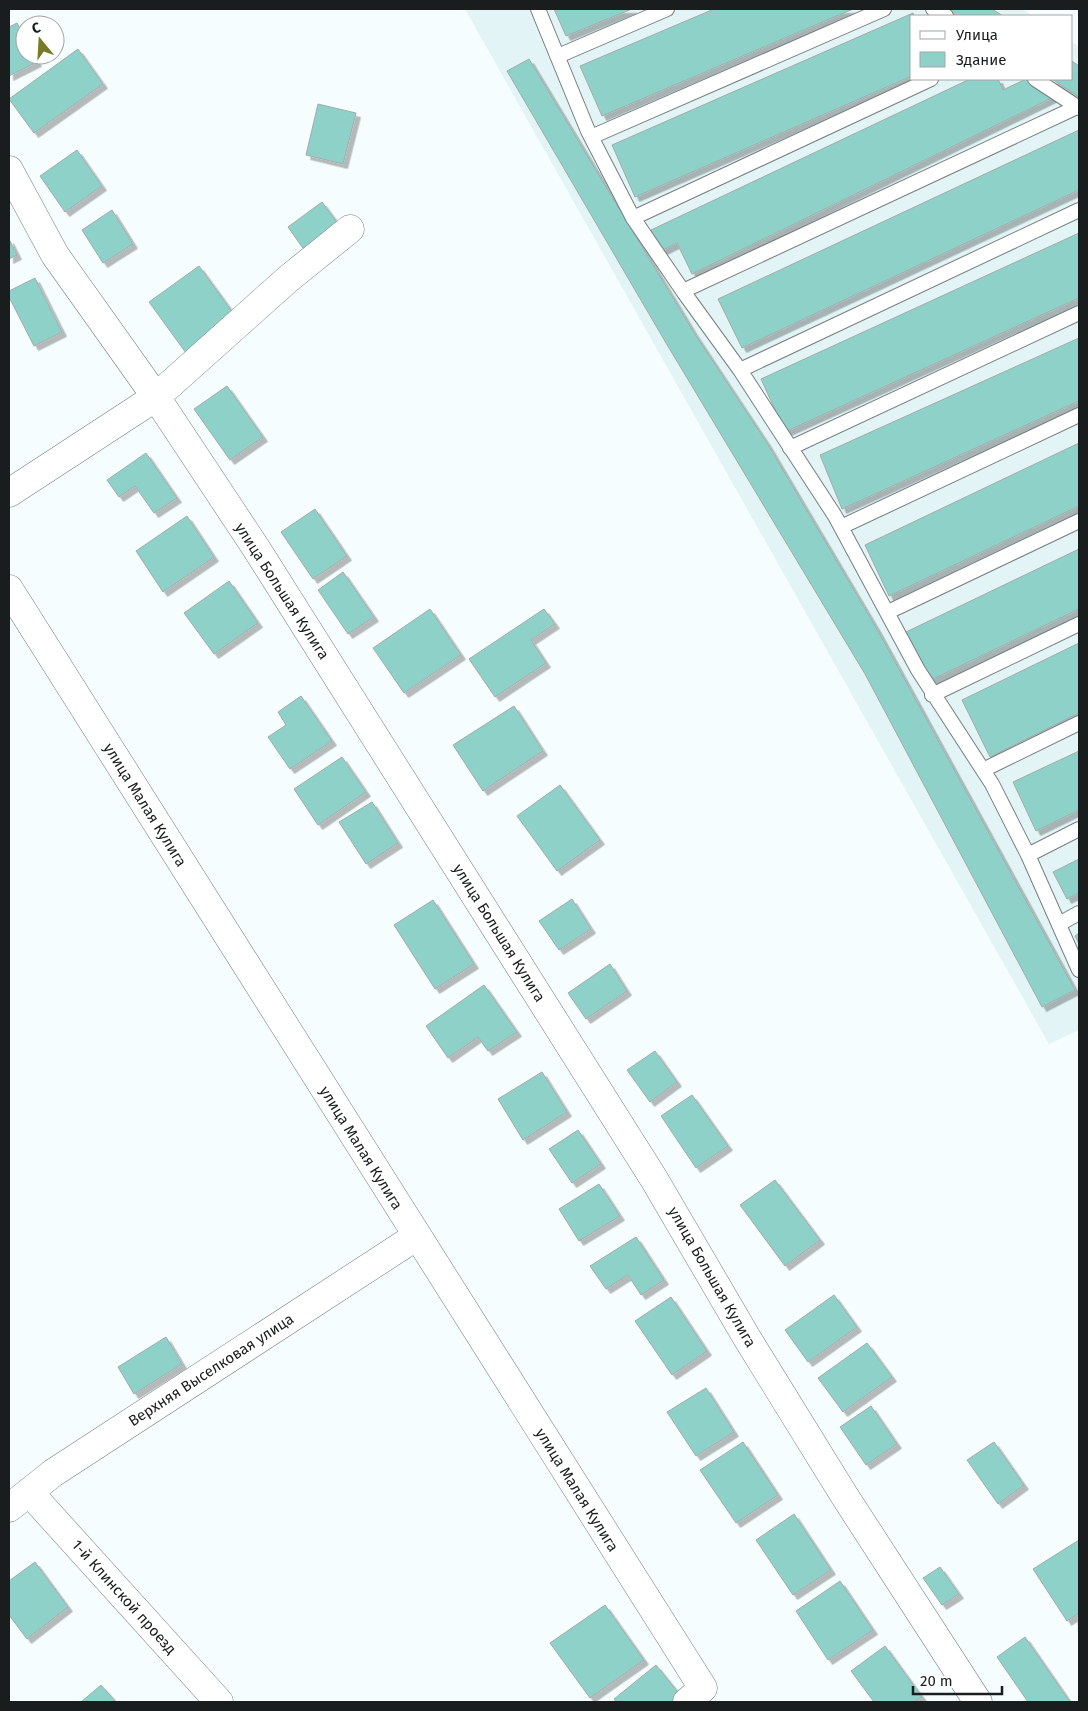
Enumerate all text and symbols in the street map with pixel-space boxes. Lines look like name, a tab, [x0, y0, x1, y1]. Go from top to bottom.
north arrow	[15, 15, 65, 65]
legend	[910, 15, 1073, 80]
text: С	[30, 19, 43, 37]
text: Улица	[956, 26, 998, 44]
text: Здание	[956, 51, 1006, 69]
street label: улица Большая Кулига	[231, 519, 333, 663]
street label: улица Малая Кулига	[100, 740, 190, 870]
street label: улица Большая Кулига	[449, 861, 549, 1005]
street label: улица Малая Кулига	[316, 1083, 406, 1213]
street label: улица Большая Кулига	[664, 1204, 760, 1350]
street label: Верхняя Выселковая улица	[125, 1310, 297, 1430]
street label: улица Малая Кулига	[532, 1425, 622, 1555]
street label: 1-й Клинской проезд	[68, 1536, 180, 1658]
scale bar	[913, 1664, 1002, 1696]
text: 20 m	[920, 1672, 953, 1690]

